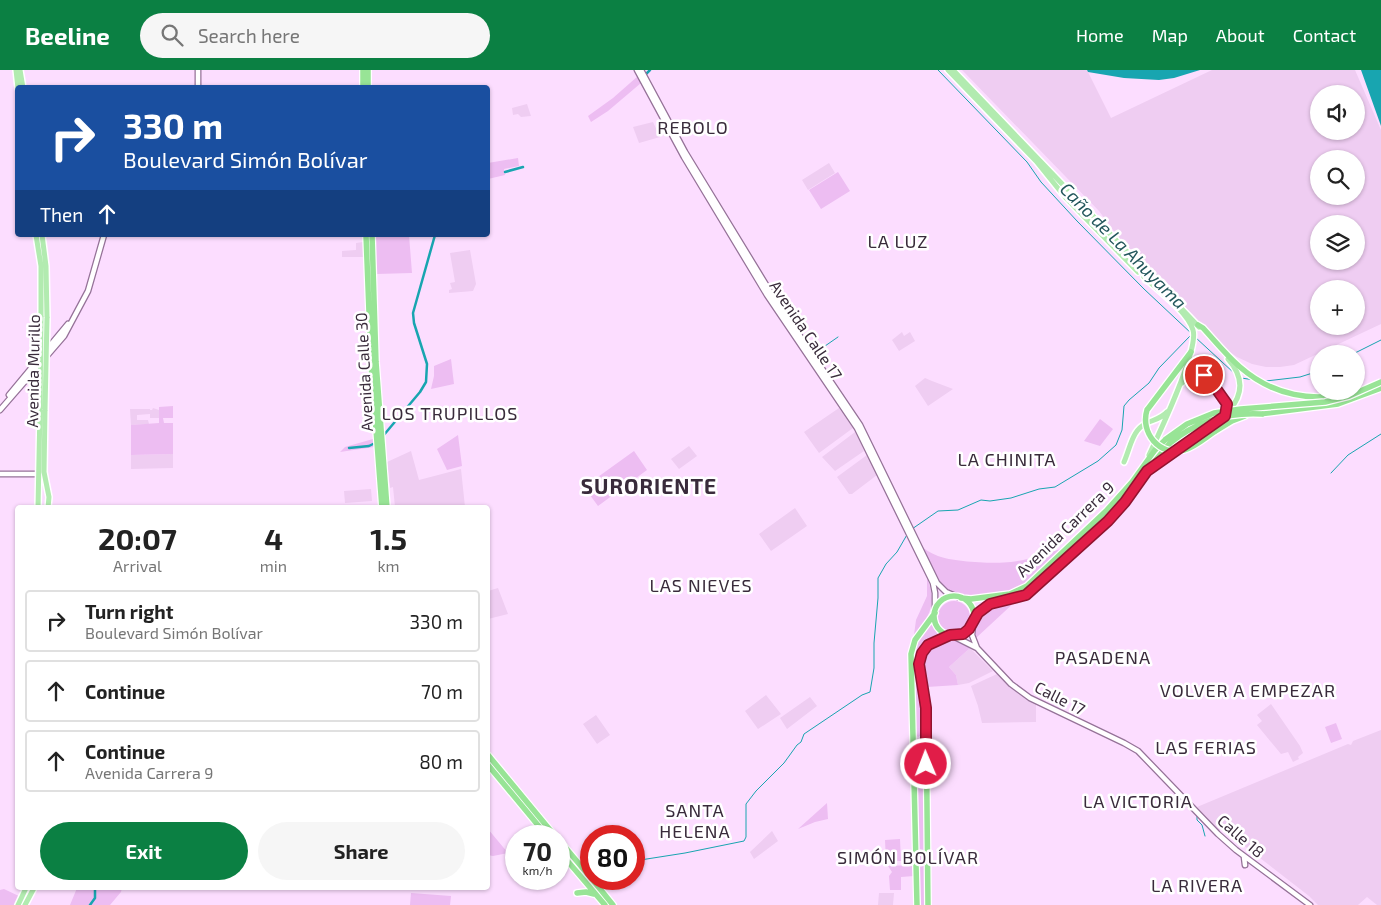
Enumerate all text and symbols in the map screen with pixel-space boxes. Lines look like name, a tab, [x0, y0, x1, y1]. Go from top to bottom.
search box	[140, 13, 490, 58]
text: Beeline	[25, 21, 110, 50]
icon: search	[158, 21, 186, 49]
text: Search here	[198, 24, 300, 47]
text: Home	[1076, 24, 1124, 46]
text: Map	[1152, 24, 1188, 46]
text: About	[1216, 24, 1265, 46]
text: Contact	[1293, 24, 1356, 46]
map controls	[1310, 85, 1365, 400]
button: sound	[1310, 85, 1365, 140]
text: 330 m	[123, 104, 223, 146]
icon: right	[40, 105, 105, 170]
district label: REBOLO	[657, 116, 729, 138]
text: Boulevard Simón Bolívar	[123, 146, 368, 172]
button: search	[1310, 150, 1365, 205]
water label: Caño de La Ahuyama	[1056, 177, 1192, 313]
icon: ahead	[93, 200, 121, 228]
text: Then	[40, 203, 83, 226]
button: layers	[1310, 215, 1365, 270]
district label: LA LUZ	[867, 230, 929, 252]
street label: Avenida Calle 17	[766, 277, 847, 383]
button: +	[1310, 280, 1365, 335]
street label: Avenida Calle 30	[351, 312, 376, 432]
street label: Avenida Murillo	[22, 314, 43, 428]
button: −	[1310, 345, 1365, 400]
pin	[1183, 354, 1225, 396]
icon: arrive	[1190, 361, 1218, 389]
district label: LOS TRUPILLOS	[382, 402, 518, 424]
district label: LA CHINITA	[957, 448, 1057, 470]
district label: SURORIENTE	[581, 473, 717, 498]
street label: Avenida Carrera 9	[1012, 477, 1117, 580]
text: 20:07	[98, 520, 177, 556]
text: 4	[264, 520, 283, 556]
text: 1.5	[370, 520, 407, 556]
text: Arrival	[113, 556, 162, 575]
text: min	[260, 556, 287, 575]
text: km	[377, 556, 400, 575]
district label: LAS NIEVES	[649, 574, 753, 596]
text: Turn right	[85, 600, 173, 623]
icon: right	[42, 607, 70, 635]
text: 330 m	[410, 610, 463, 633]
text: Boulevard Simón Bolívar	[85, 623, 263, 642]
district label: PASADENA	[1055, 646, 1151, 668]
icon: ahead	[42, 677, 70, 705]
street label: Calle 17	[1032, 677, 1089, 718]
district label: VOLVER A EMPEZAR	[1160, 679, 1336, 701]
text: Continue	[85, 680, 165, 703]
text: 70 m	[421, 680, 463, 703]
district label: LAS FERIAS	[1155, 736, 1257, 758]
position arrow	[899, 737, 951, 789]
text: Continue	[85, 740, 165, 763]
icon: ahead	[42, 747, 70, 775]
text: 80 m	[419, 750, 463, 773]
text: Avenida Carrera 9	[85, 763, 213, 782]
district label: LA VICTORIA	[1083, 790, 1193, 812]
district label: SANTA HELENA	[659, 799, 731, 842]
street label: Calle 18	[1214, 810, 1269, 861]
button: Exit	[40, 822, 248, 880]
button: Share	[258, 822, 465, 880]
speed limit sign: 80	[580, 825, 645, 890]
text: 70	[523, 836, 552, 866]
district label: SIMÓN BOLÍVAR	[837, 846, 979, 868]
text: km/h	[523, 863, 552, 877]
district label: LA RIVERA	[1151, 874, 1243, 896]

